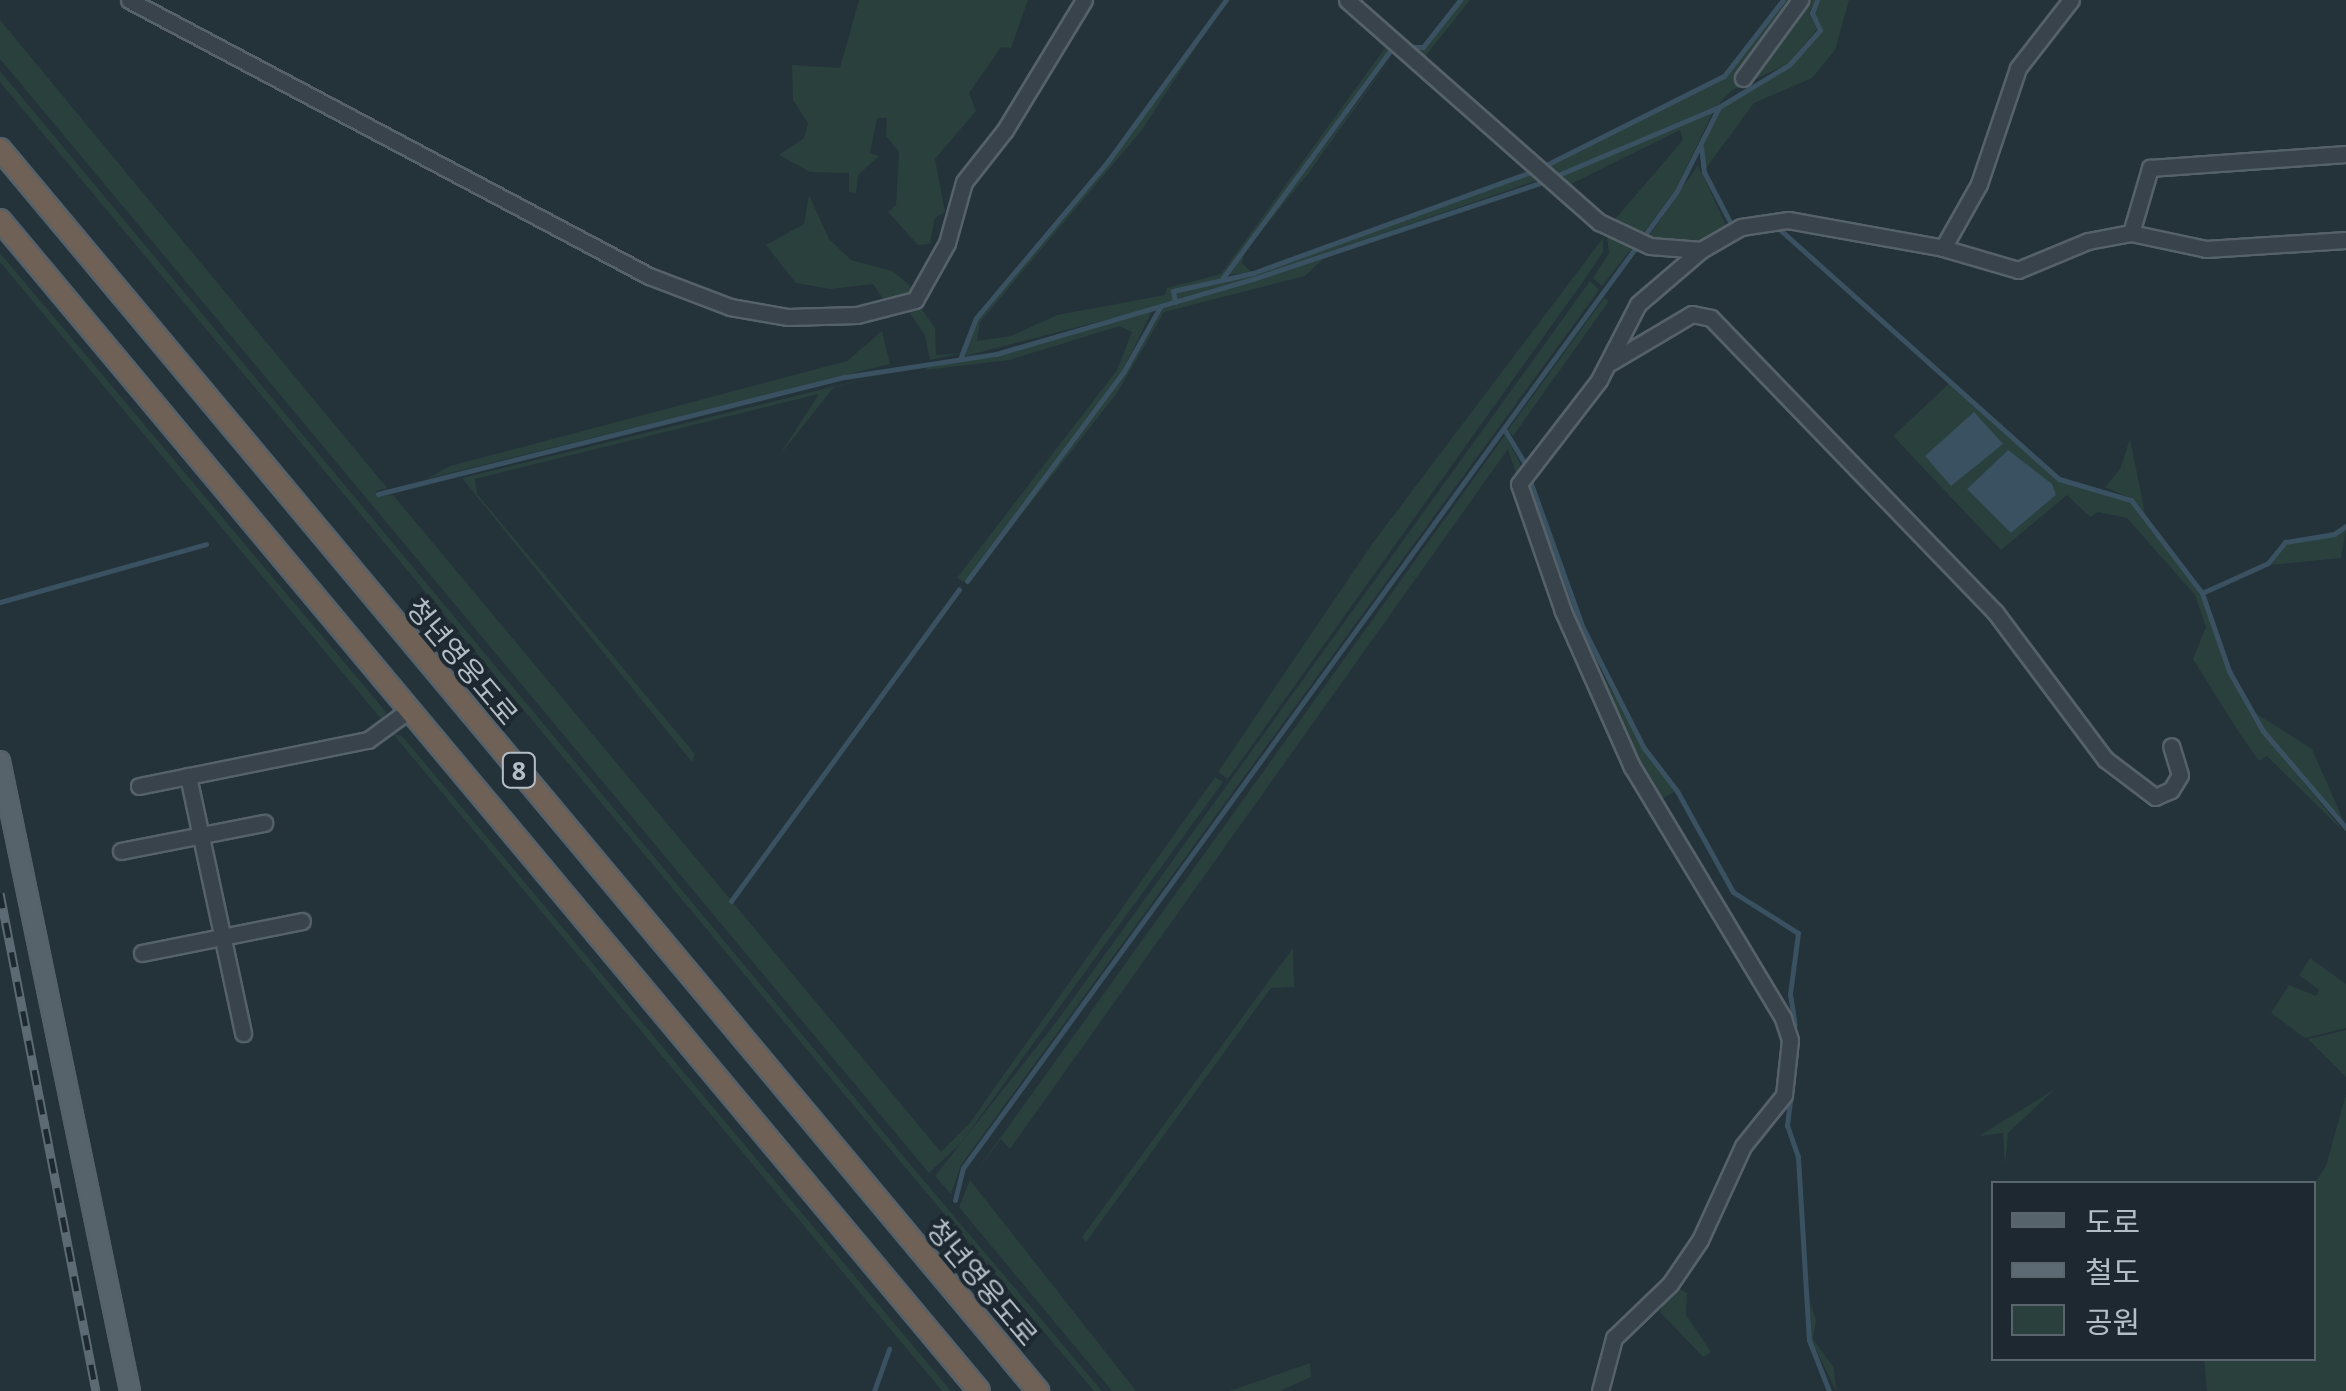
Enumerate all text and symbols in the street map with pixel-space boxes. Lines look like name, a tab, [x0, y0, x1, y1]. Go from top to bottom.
street label: 청년영웅도로	[400, 591, 526, 731]
road number: 8	[502, 750, 536, 790]
legend	[1991, 1181, 2316, 1361]
text: 도로	[2085, 1201, 2140, 1242]
street label: 청년영웅도로	[920, 1212, 1046, 1352]
text: 철도	[2085, 1251, 2140, 1292]
text: 공원	[2085, 1301, 2140, 1342]

